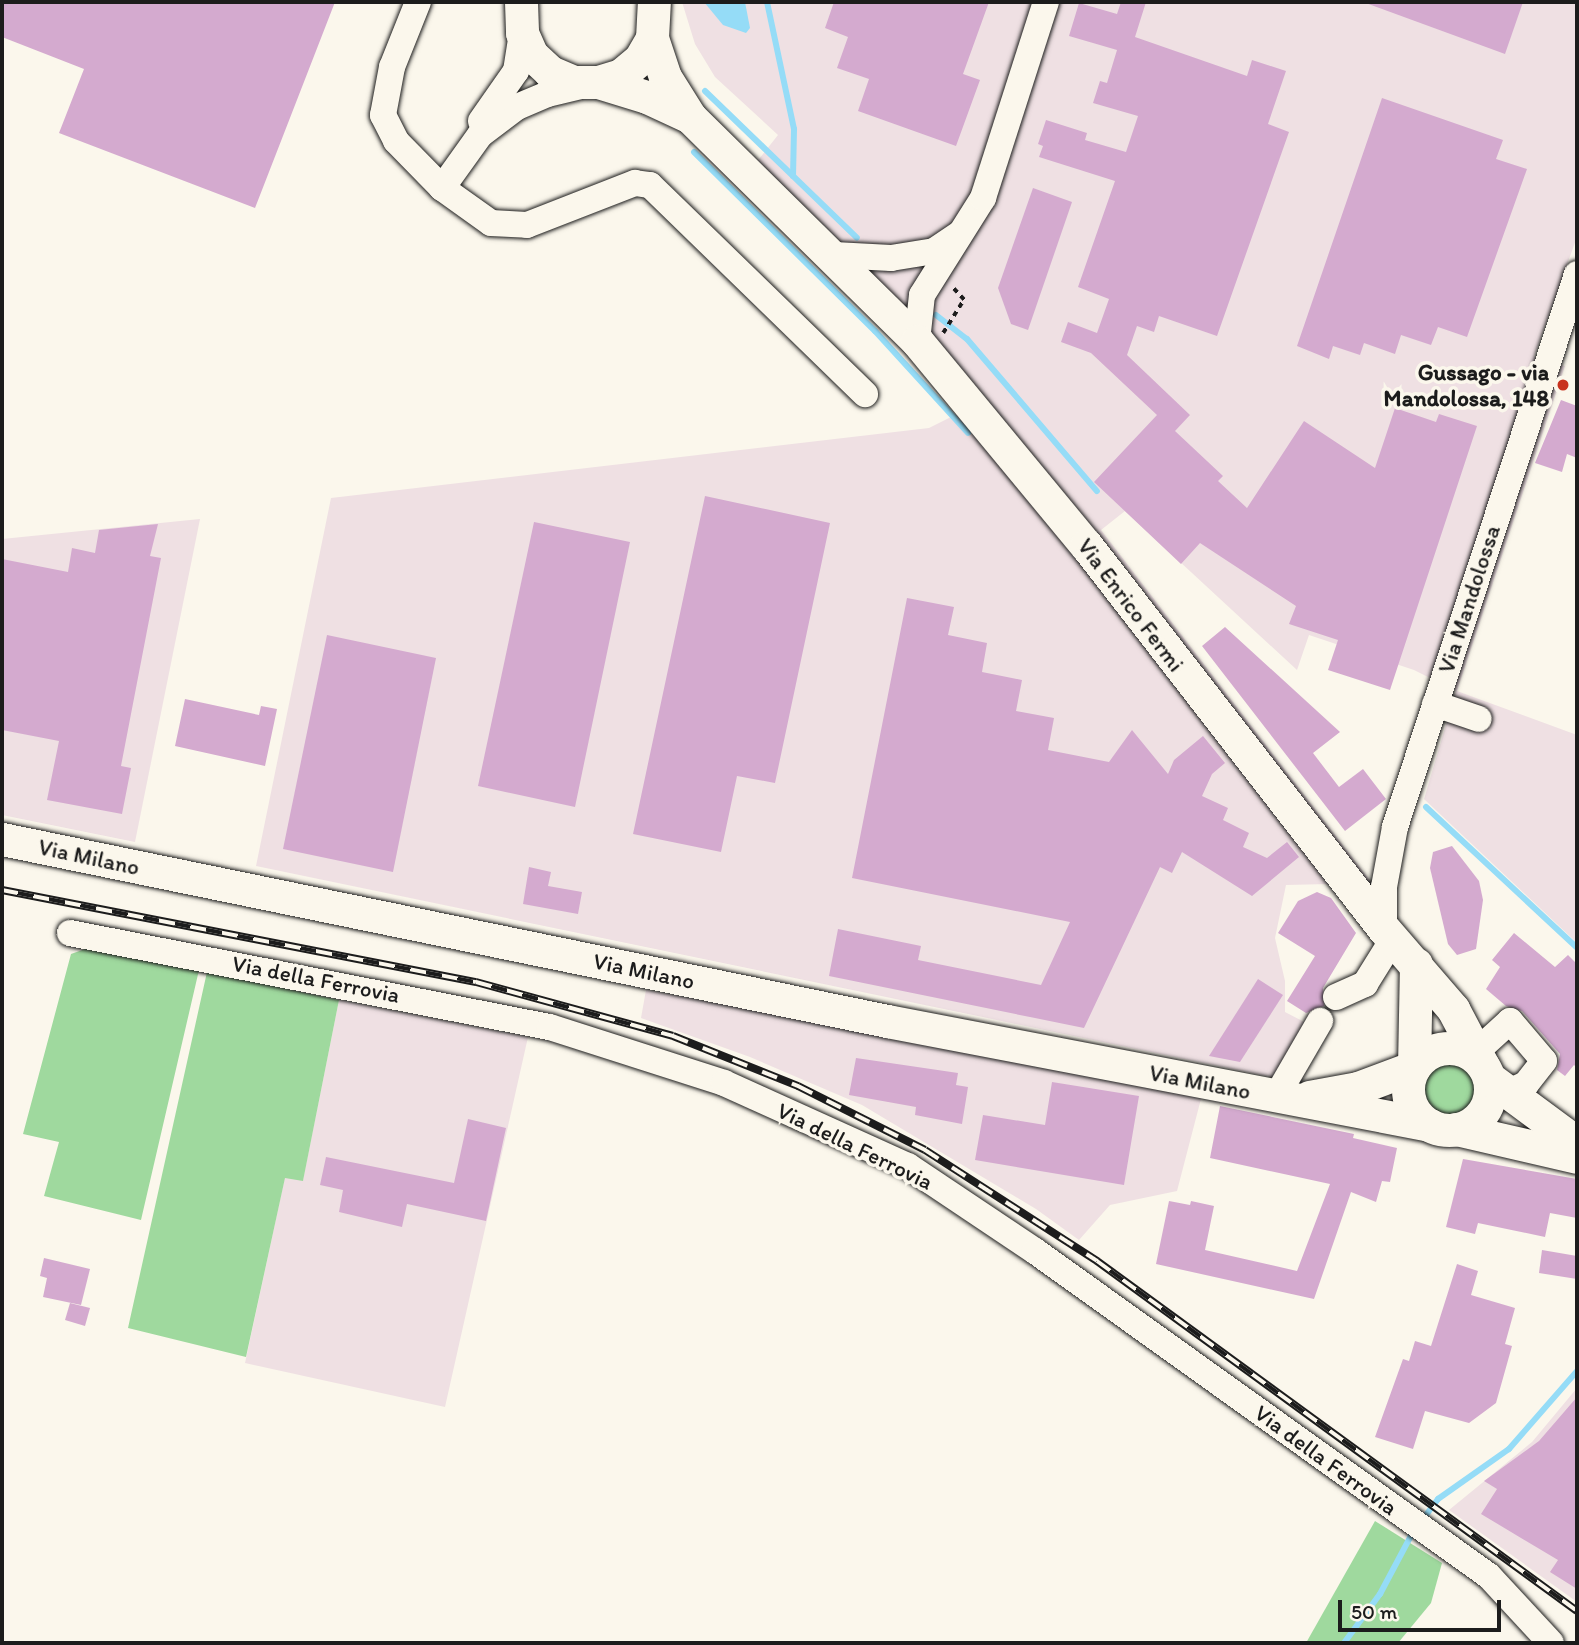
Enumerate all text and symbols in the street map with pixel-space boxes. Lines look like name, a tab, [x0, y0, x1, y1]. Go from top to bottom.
place label: Gussago - via Mandolossa, 148	[1384, 358, 1549, 412]
marker: Gussago - via Mandolossa, 148	[1555, 377, 1571, 393]
street label: Via Mandolossa	[1432, 522, 1506, 676]
street label: Via Enrico Fermi	[1072, 533, 1190, 677]
street label: Via Milano	[36, 833, 142, 881]
street label: Via Milano	[591, 947, 697, 995]
street label: Via della Ferrovia	[230, 949, 402, 1009]
street label: Via Milano	[1147, 1059, 1253, 1105]
street label: Via della Ferrovia	[773, 1097, 937, 1195]
street label: Via della Ferrovia	[1250, 1399, 1402, 1521]
scale bar	[1341, 1586, 1504, 1630]
text: 50 m	[1351, 1599, 1397, 1624]

